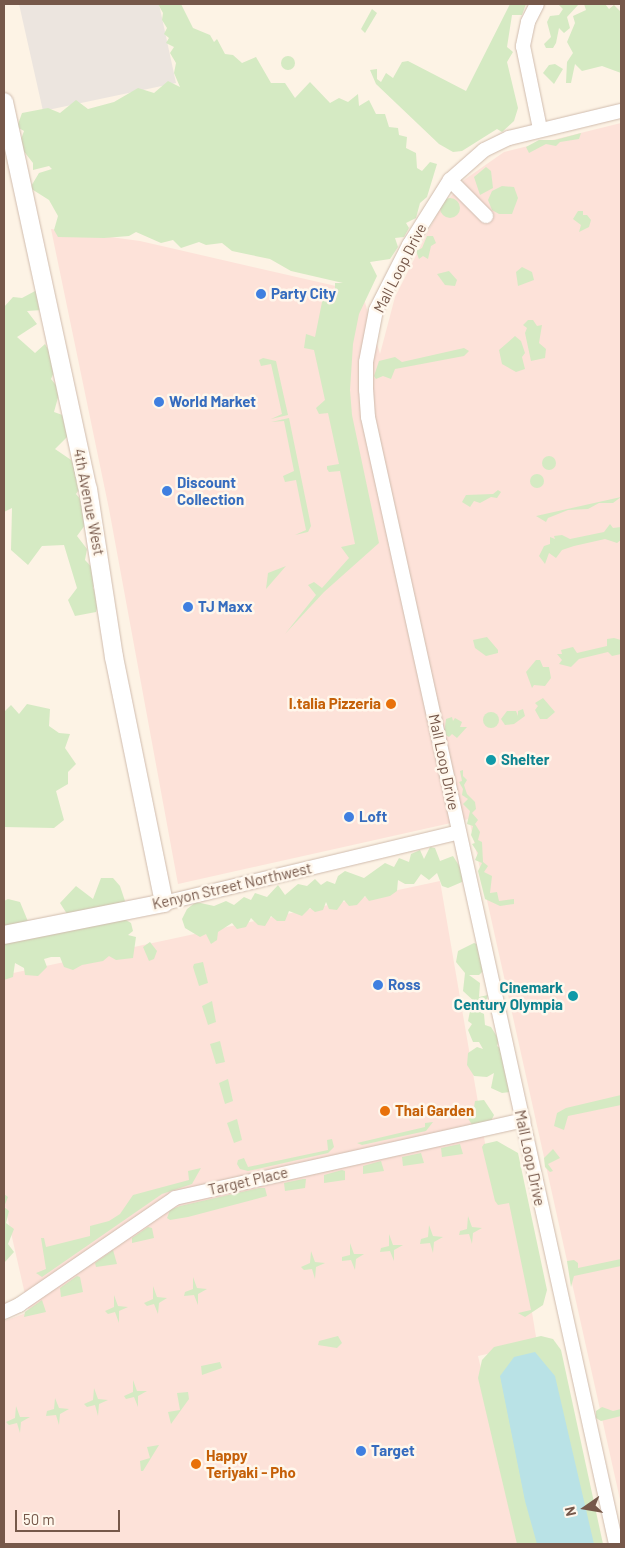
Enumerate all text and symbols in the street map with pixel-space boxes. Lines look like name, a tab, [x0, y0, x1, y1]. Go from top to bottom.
street label: Mall Loop Drive	[370, 220, 430, 316]
place label: Party City	[271, 285, 336, 303]
marker: Party City	[255, 288, 267, 300]
place label: World Market	[169, 393, 256, 411]
marker: World Market	[153, 396, 165, 408]
street label: 4th Avenue West	[70, 447, 108, 557]
place label: Discount Collection	[177, 473, 244, 508]
marker: Discount Collection	[161, 485, 173, 497]
place label: TJ Maxx	[198, 598, 253, 616]
marker: TJ Maxx	[182, 601, 194, 613]
place label: I.talia Pizzeria	[289, 695, 381, 713]
marker: I.talia Pizzeria	[385, 698, 397, 710]
street label: Mall Loop Drive	[425, 712, 463, 812]
place label: Shelter	[501, 751, 549, 769]
marker: Shelter	[485, 754, 497, 766]
place label: Loft	[359, 808, 387, 826]
marker: Loft	[343, 811, 355, 823]
street label: Kenyon Street Northwest	[150, 859, 314, 913]
place label: Ross	[388, 976, 420, 994]
place label: Cinemark Century Olympia	[454, 978, 563, 1013]
marker: Ross	[372, 979, 384, 991]
marker: Cinemark Century Olympia	[567, 990, 579, 1002]
place label: Thai Garden	[395, 1102, 474, 1120]
marker: Thai Garden	[379, 1105, 391, 1117]
street label: Mall Loop Drive	[511, 1108, 549, 1208]
street label: Target Place	[206, 1163, 290, 1199]
place label: Target	[371, 1442, 415, 1460]
marker: Target	[355, 1445, 367, 1457]
place label: Happy Teriyaki - Pho	[206, 1446, 296, 1481]
marker: Happy Teriyaki - Pho	[190, 1458, 202, 1470]
north arrow	[560, 1483, 610, 1533]
scale bar	[18, 1500, 122, 1532]
text: N	[561, 1505, 579, 1518]
text: 50 m	[23, 1510, 55, 1528]

